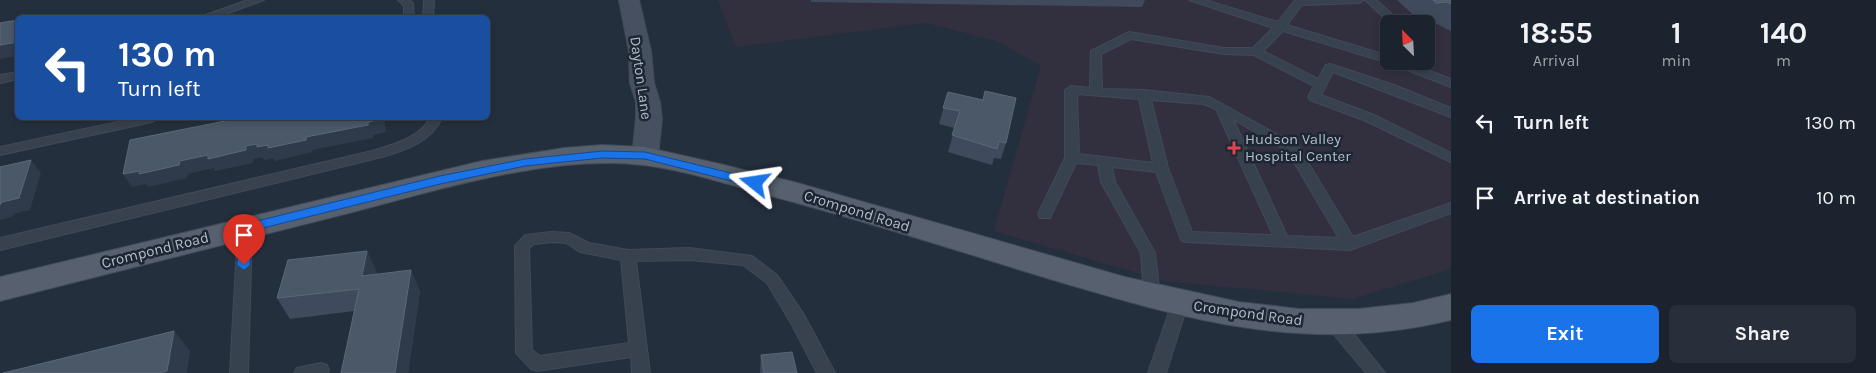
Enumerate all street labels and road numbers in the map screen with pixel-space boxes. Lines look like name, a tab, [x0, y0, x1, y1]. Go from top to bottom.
street label: Dayton Lane	[626, 35, 656, 121]
street label: Crompond Road	[802, 186, 912, 236]
street label: Crompond Road	[100, 228, 210, 272]
street label: Crompond Road	[1192, 296, 1304, 330]

